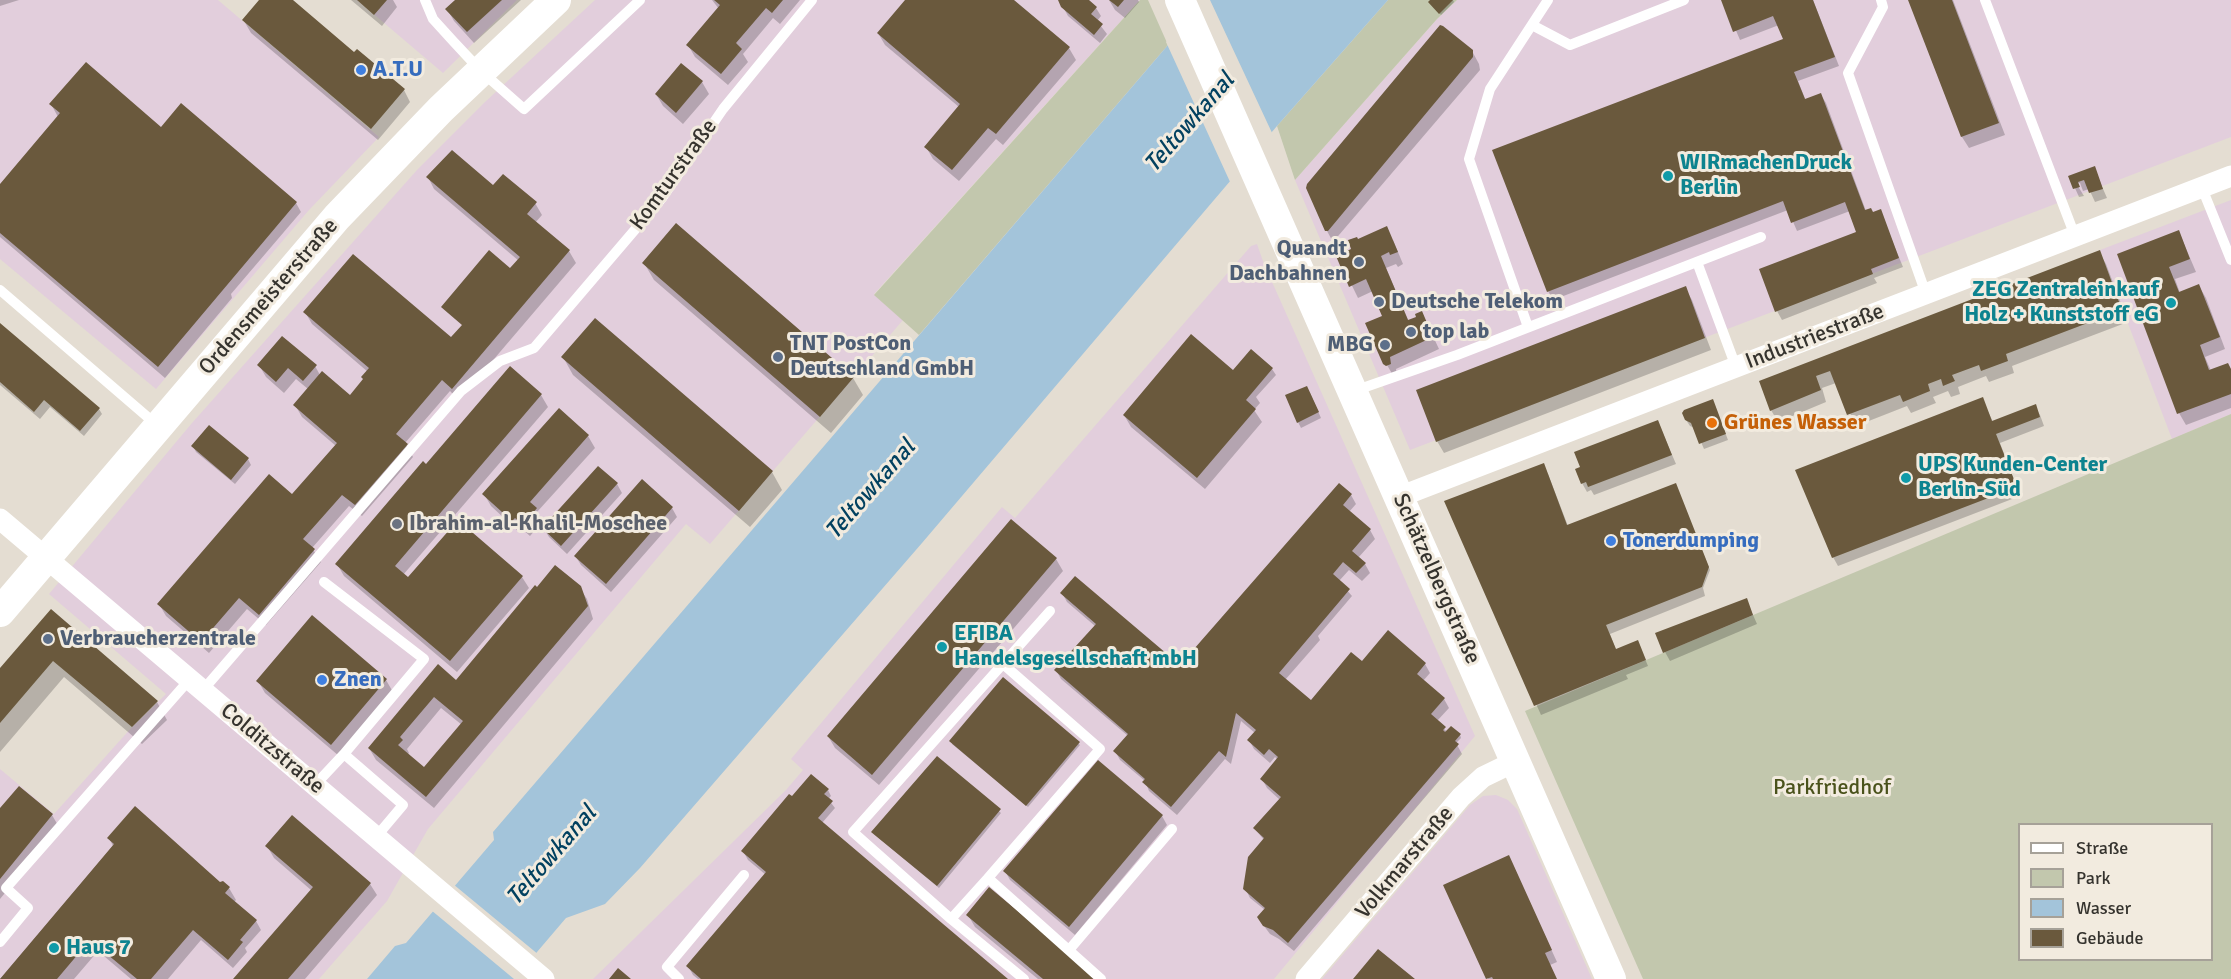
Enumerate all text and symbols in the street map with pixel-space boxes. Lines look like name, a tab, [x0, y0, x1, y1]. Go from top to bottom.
place label: A.T.U	[373, 57, 423, 83]
marker: A.T.U	[354, 63, 368, 77]
water label: Teltowkanal	[1139, 67, 1241, 179]
street label: Komturstraße	[625, 114, 723, 236]
place label: WIRmachenDruck Berlin	[1680, 150, 1852, 202]
marker: WIRmachenDruck Berlin	[1661, 169, 1675, 183]
street label: Ordensmeisterstraße	[194, 213, 344, 381]
place label: Quandt Dachbahnen	[1229, 236, 1347, 288]
marker: Quandt Dachbahnen	[1352, 255, 1366, 269]
place label: ZEG Zentraleinkauf Holz + Kunststoff eG	[1964, 277, 2159, 328]
place label: Deutsche Telekom	[1391, 289, 1563, 315]
marker: Deutsche Telekom	[1372, 295, 1386, 309]
marker: ZEG Zentraleinkauf Holz + Kunststoff eG	[2164, 296, 2178, 310]
street label: Industriestraße	[1742, 298, 1888, 376]
place label: top lab	[1423, 319, 1489, 345]
marker: top lab	[1404, 325, 1418, 339]
place label: TNT PostCon Deutschland GmbH	[790, 331, 974, 382]
place label: MBG	[1327, 332, 1373, 358]
marker: MBG	[1378, 338, 1392, 352]
marker: TNT PostCon Deutschland GmbH	[771, 350, 785, 364]
place label: Grünes Wasser	[1724, 410, 1866, 436]
marker: Grünes Wasser	[1705, 416, 1719, 430]
water label: Teltowkanal	[820, 434, 922, 546]
place label: UPS Kunden-Center Berlin-Süd	[1918, 452, 2107, 504]
marker: UPS Kunden-Center Berlin-Süd	[1899, 471, 1913, 485]
street label: Schätzelbergstraße	[1387, 490, 1485, 668]
place label: Ibrahim-al-Khalil-Moschee	[409, 511, 667, 537]
marker: Ibrahim-al-Khalil-Moschee	[390, 517, 404, 531]
place label: Tonerdumping	[1623, 528, 1759, 554]
marker: Tonerdumping	[1604, 534, 1618, 548]
place label: EFIBA Handelsgesellschaft mbH	[954, 621, 1197, 672]
place label: Verbraucherzentrale	[60, 626, 256, 652]
marker: Verbraucherzentrale	[41, 632, 55, 646]
marker: EFIBA Handelsgesellschaft mbH	[935, 640, 949, 654]
place label: Znen	[334, 667, 382, 693]
marker: Znen	[315, 673, 329, 687]
street label: Colditzstraße	[215, 698, 329, 800]
park label: Parkfriedhof	[1773, 775, 1891, 801]
water label: Teltowkanal	[501, 800, 603, 912]
street label: Volkmarstraße	[1350, 801, 1460, 925]
legend	[2018, 823, 2213, 961]
text: Straße	[2076, 837, 2128, 859]
text: Park	[2076, 867, 2111, 889]
text: Wasser	[2076, 897, 2131, 919]
text: Gebäude	[2076, 927, 2144, 949]
place label: Haus 7	[66, 935, 131, 961]
marker: Haus 7	[47, 941, 61, 955]

